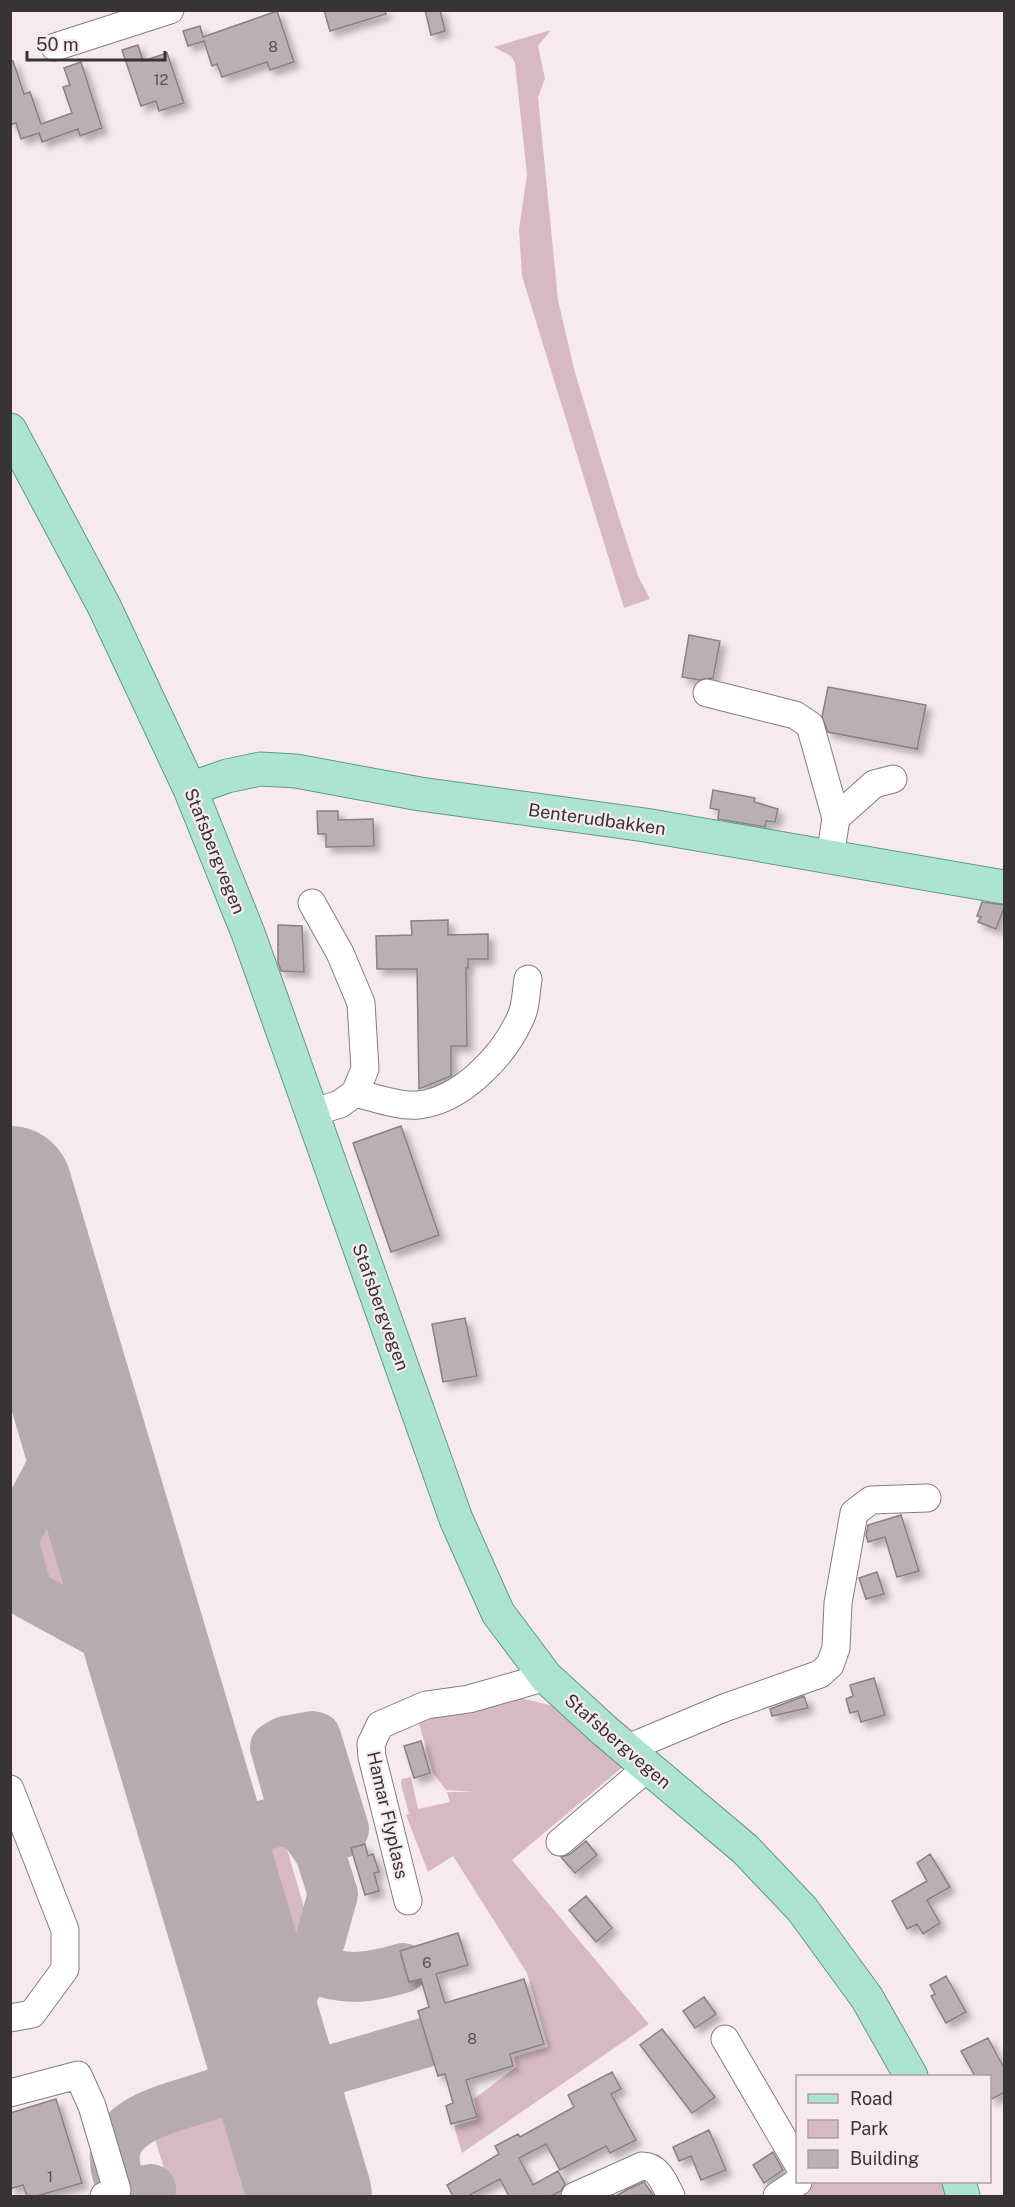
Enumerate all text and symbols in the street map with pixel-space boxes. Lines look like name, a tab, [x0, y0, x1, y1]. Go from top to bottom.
scale bar	[27, 24, 165, 62]
text: 50 m	[36, 34, 79, 55]
house number: 8	[268, 38, 278, 55]
house number: 12	[153, 71, 169, 88]
street label: Stafsbergvegen	[180, 785, 250, 917]
street label: Benterudbakken	[527, 799, 667, 839]
street label: Stafsbergvegen	[348, 1241, 414, 1373]
street label: Stafsbergvegen	[561, 1689, 675, 1793]
street label: Hamar Flyplass	[363, 1749, 413, 1881]
house number: 6	[422, 1954, 432, 1971]
house number: 8	[467, 2030, 477, 2047]
legend	[796, 2075, 991, 2183]
text: Road	[850, 2088, 893, 2109]
text: Park	[850, 2118, 888, 2139]
text: Building	[850, 2148, 919, 2169]
house number: 1	[47, 2168, 53, 2185]

